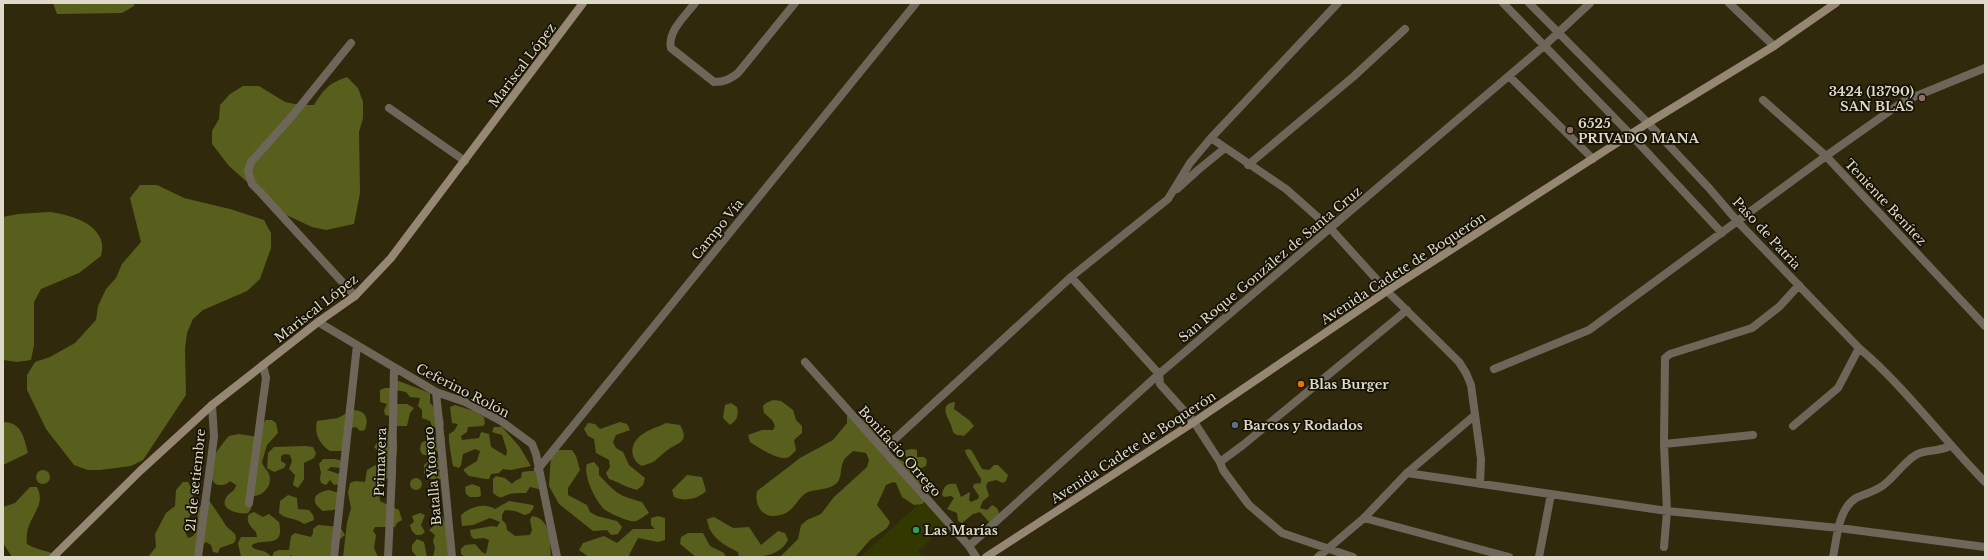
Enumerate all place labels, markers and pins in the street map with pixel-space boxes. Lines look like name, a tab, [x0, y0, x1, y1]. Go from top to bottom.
place label: 3424 (13790) SAN BLAS	[1829, 83, 1914, 115]
marker: 3424 (13790) SAN BLAS	[1917, 93, 1927, 103]
place label: 6525 PRIVADO MANA	[1578, 115, 1699, 147]
marker: 6525 PRIVADO MANA	[1565, 125, 1575, 135]
place label: Blas Burger	[1309, 376, 1389, 393]
marker: Blas Burger	[1296, 379, 1306, 389]
place label: Barcos y Rodados	[1243, 417, 1363, 434]
marker: Barcos y Rodados	[1230, 420, 1240, 430]
place label: Las Marías	[924, 522, 998, 539]
marker: Las Marías	[911, 525, 921, 535]

